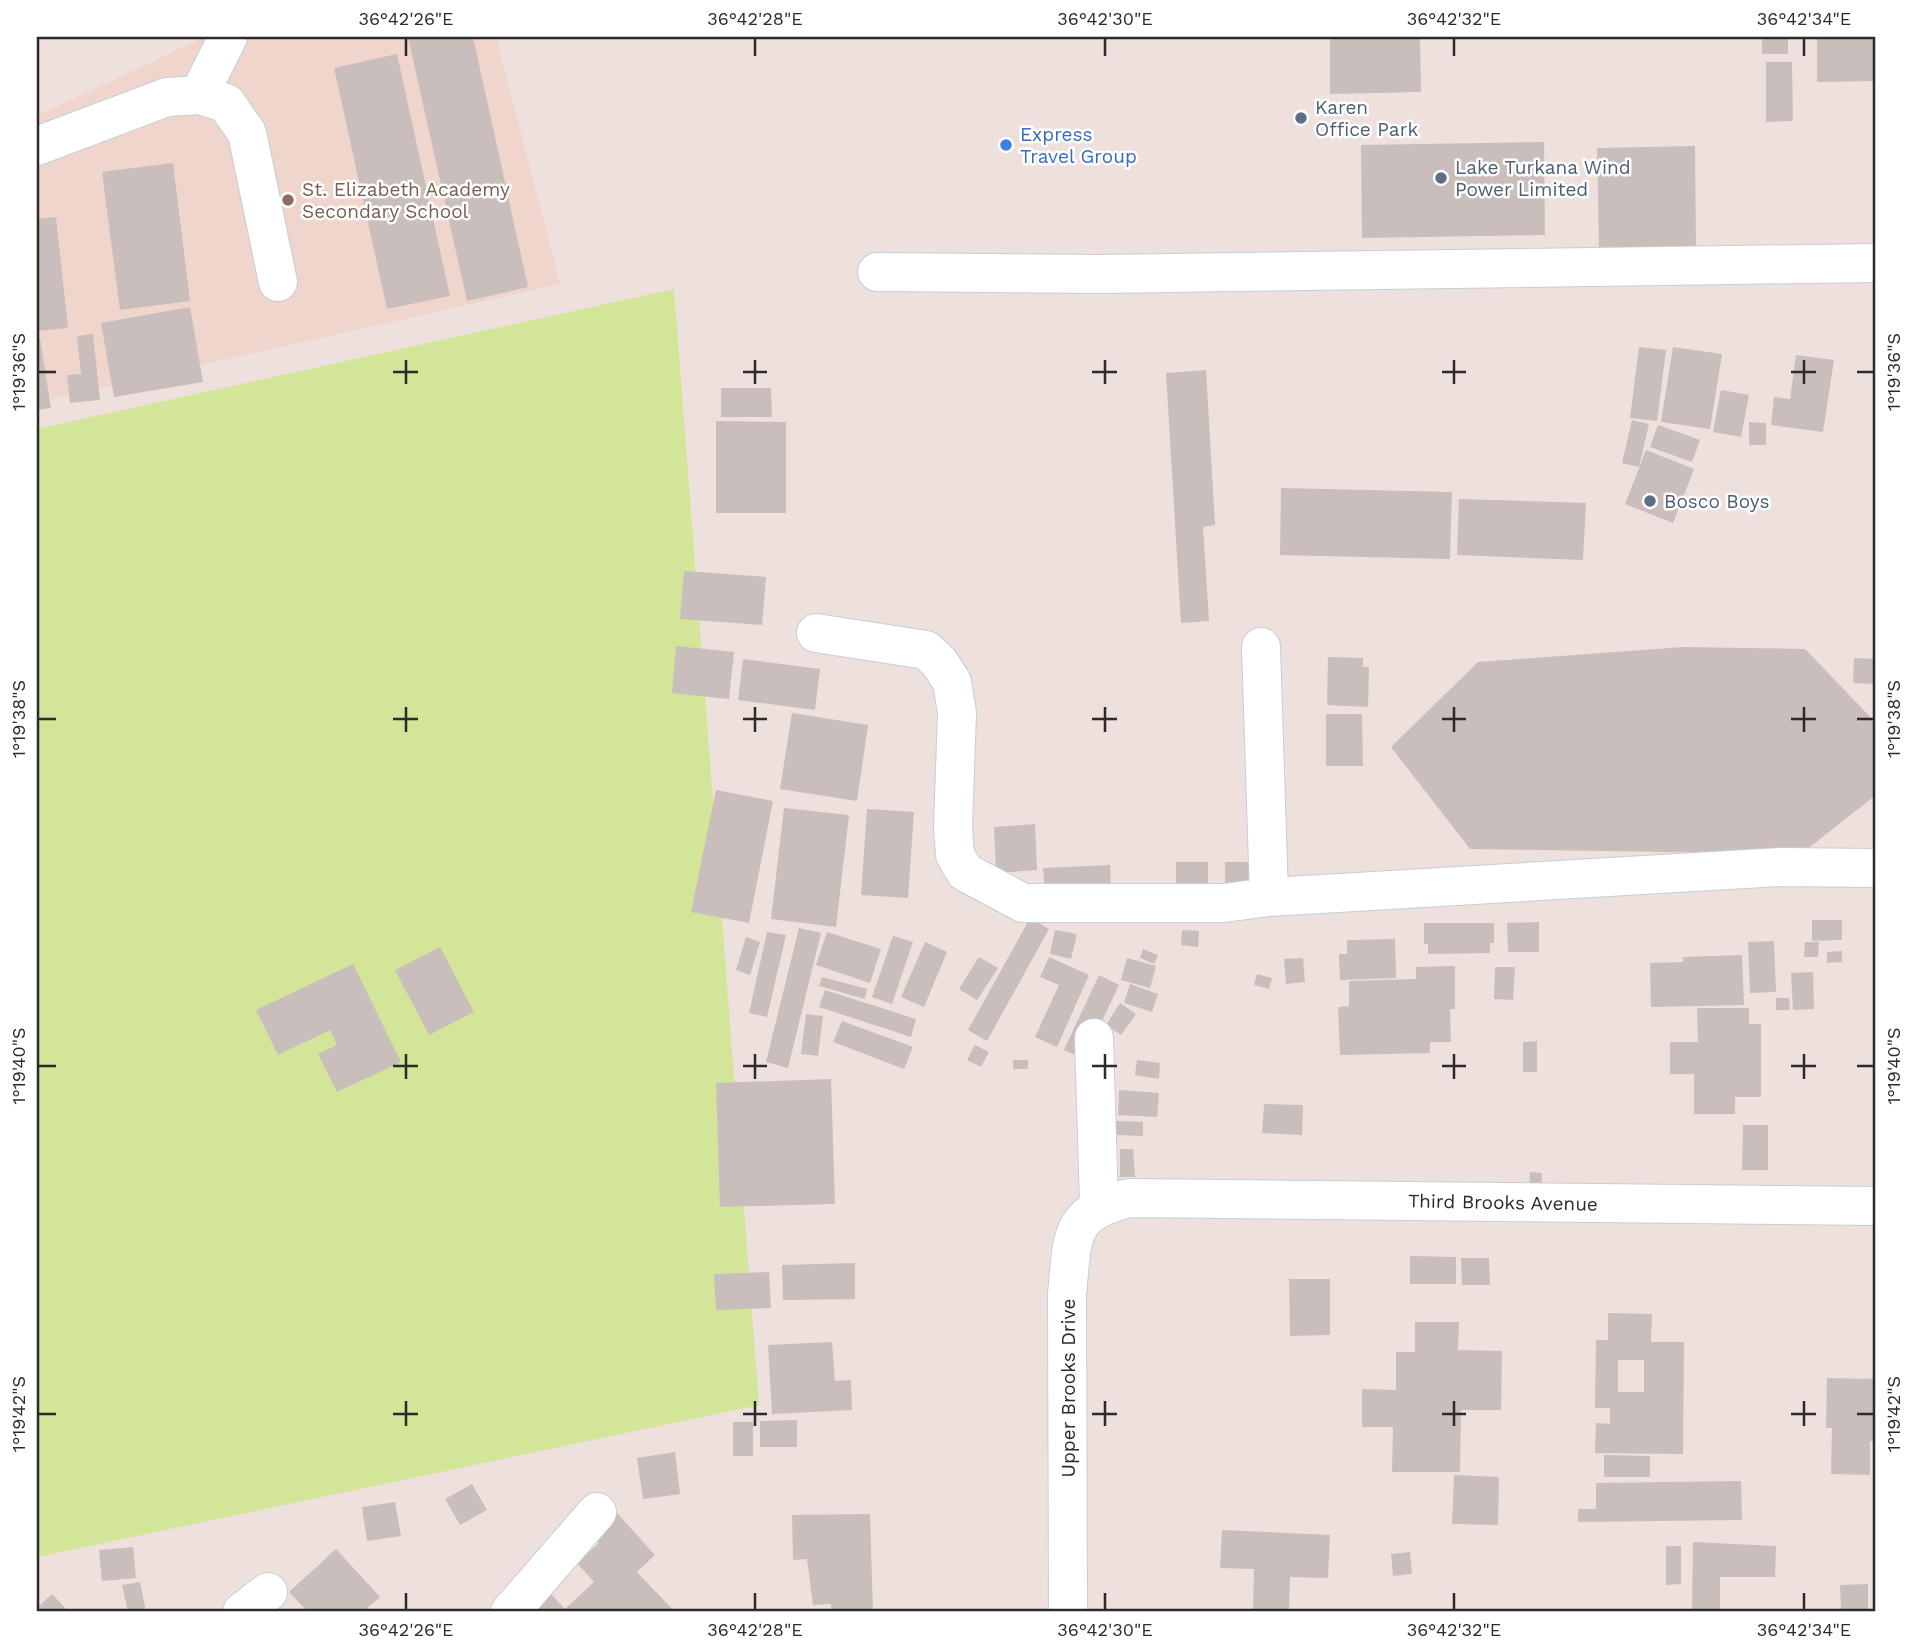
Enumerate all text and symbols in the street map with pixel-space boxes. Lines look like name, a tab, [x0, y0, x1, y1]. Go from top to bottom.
text: 36°42'26"E	[358, 8, 454, 29]
text: 36°42'28"E	[707, 8, 803, 29]
text: 36°42'30"E	[1057, 8, 1153, 29]
text: 36°42'32"E	[1407, 8, 1501, 29]
text: 36°42'34"E	[1757, 8, 1851, 29]
place label: Karen Office Park	[1315, 96, 1418, 141]
marker: Karen Office Park	[1293, 110, 1309, 126]
place label: Express Travel Group	[1020, 123, 1137, 168]
marker: Express Travel Group	[998, 137, 1014, 153]
place label: Lake Turkana Wind Power Limited	[1455, 156, 1631, 201]
marker: Lake Turkana Wind Power Limited	[1433, 170, 1449, 186]
place label: St. Elizabeth Academy Secondary School	[302, 178, 510, 223]
marker: St. Elizabeth Academy Secondary School	[280, 192, 296, 208]
text: 1°19'36"S	[8, 333, 29, 411]
text: 1°19'36"S	[1883, 333, 1904, 411]
place label: Bosco Boys	[1664, 490, 1769, 513]
marker: Bosco Boys	[1642, 493, 1658, 509]
text: 1°19'38"S	[8, 680, 29, 758]
text: 1°19'38"S	[1883, 680, 1904, 758]
text: 1°19'40"S	[8, 1028, 29, 1105]
text: 1°19'40"S	[1883, 1028, 1904, 1105]
street label: Third Brooks Avenue	[1408, 1189, 1598, 1216]
street label: Upper Brooks Drive	[1057, 1299, 1080, 1477]
text: 1°19'42"S	[8, 1376, 29, 1452]
text: 1°19'42"S	[1883, 1376, 1904, 1452]
text: 36°42'26"E	[358, 1619, 454, 1640]
text: 36°42'28"E	[707, 1619, 803, 1640]
text: 36°42'30"E	[1057, 1619, 1153, 1640]
text: 36°42'32"E	[1407, 1619, 1501, 1640]
text: 36°42'34"E	[1757, 1619, 1851, 1640]

